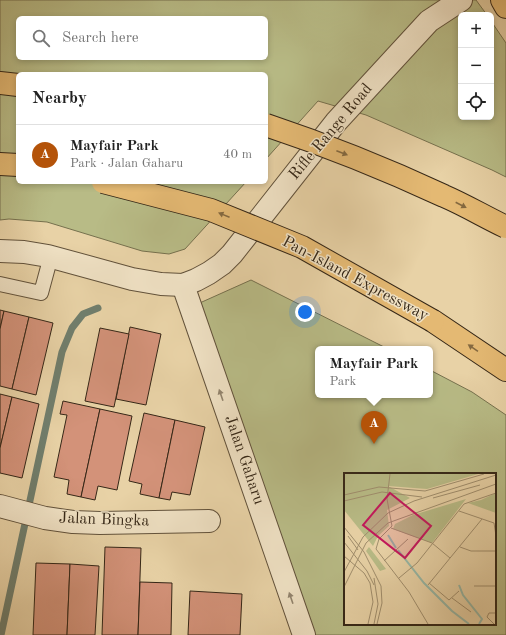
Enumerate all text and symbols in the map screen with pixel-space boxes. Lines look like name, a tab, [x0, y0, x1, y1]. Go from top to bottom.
map controls	[458, 12, 494, 120]
button: +	[458, 12, 494, 48]
search box	[16, 16, 268, 60]
icon: search	[30, 27, 52, 49]
text: Search here	[62, 31, 139, 46]
button: −	[458, 48, 494, 84]
street label: Rifle Range Road	[286, 81, 376, 183]
button: locate	[458, 84, 494, 120]
text: Nearby	[32, 90, 87, 107]
text: Mayfair Park	[70, 139, 159, 154]
text: A	[40, 148, 50, 161]
text: 40 m	[223, 148, 252, 161]
one-way arrow	[337, 150, 349, 156]
text: Park · Jalan Gaharu	[70, 157, 183, 170]
one-way arrow	[455, 201, 467, 208]
one-way arrow	[218, 212, 229, 218]
street label: Pan-Island Expressway	[279, 234, 431, 325]
your location	[295, 302, 315, 322]
one-way arrow	[468, 344, 479, 352]
popup	[315, 346, 433, 398]
text: Mayfair Park	[330, 357, 418, 372]
text: Park	[330, 375, 356, 388]
one-way arrow	[218, 389, 224, 401]
pin: A	[361, 411, 387, 444]
street label: Jalan Gaharu	[221, 413, 267, 507]
inset map	[344, 473, 496, 625]
street label: Jalan Bingka	[58, 510, 150, 530]
one-way arrow	[288, 592, 294, 604]

